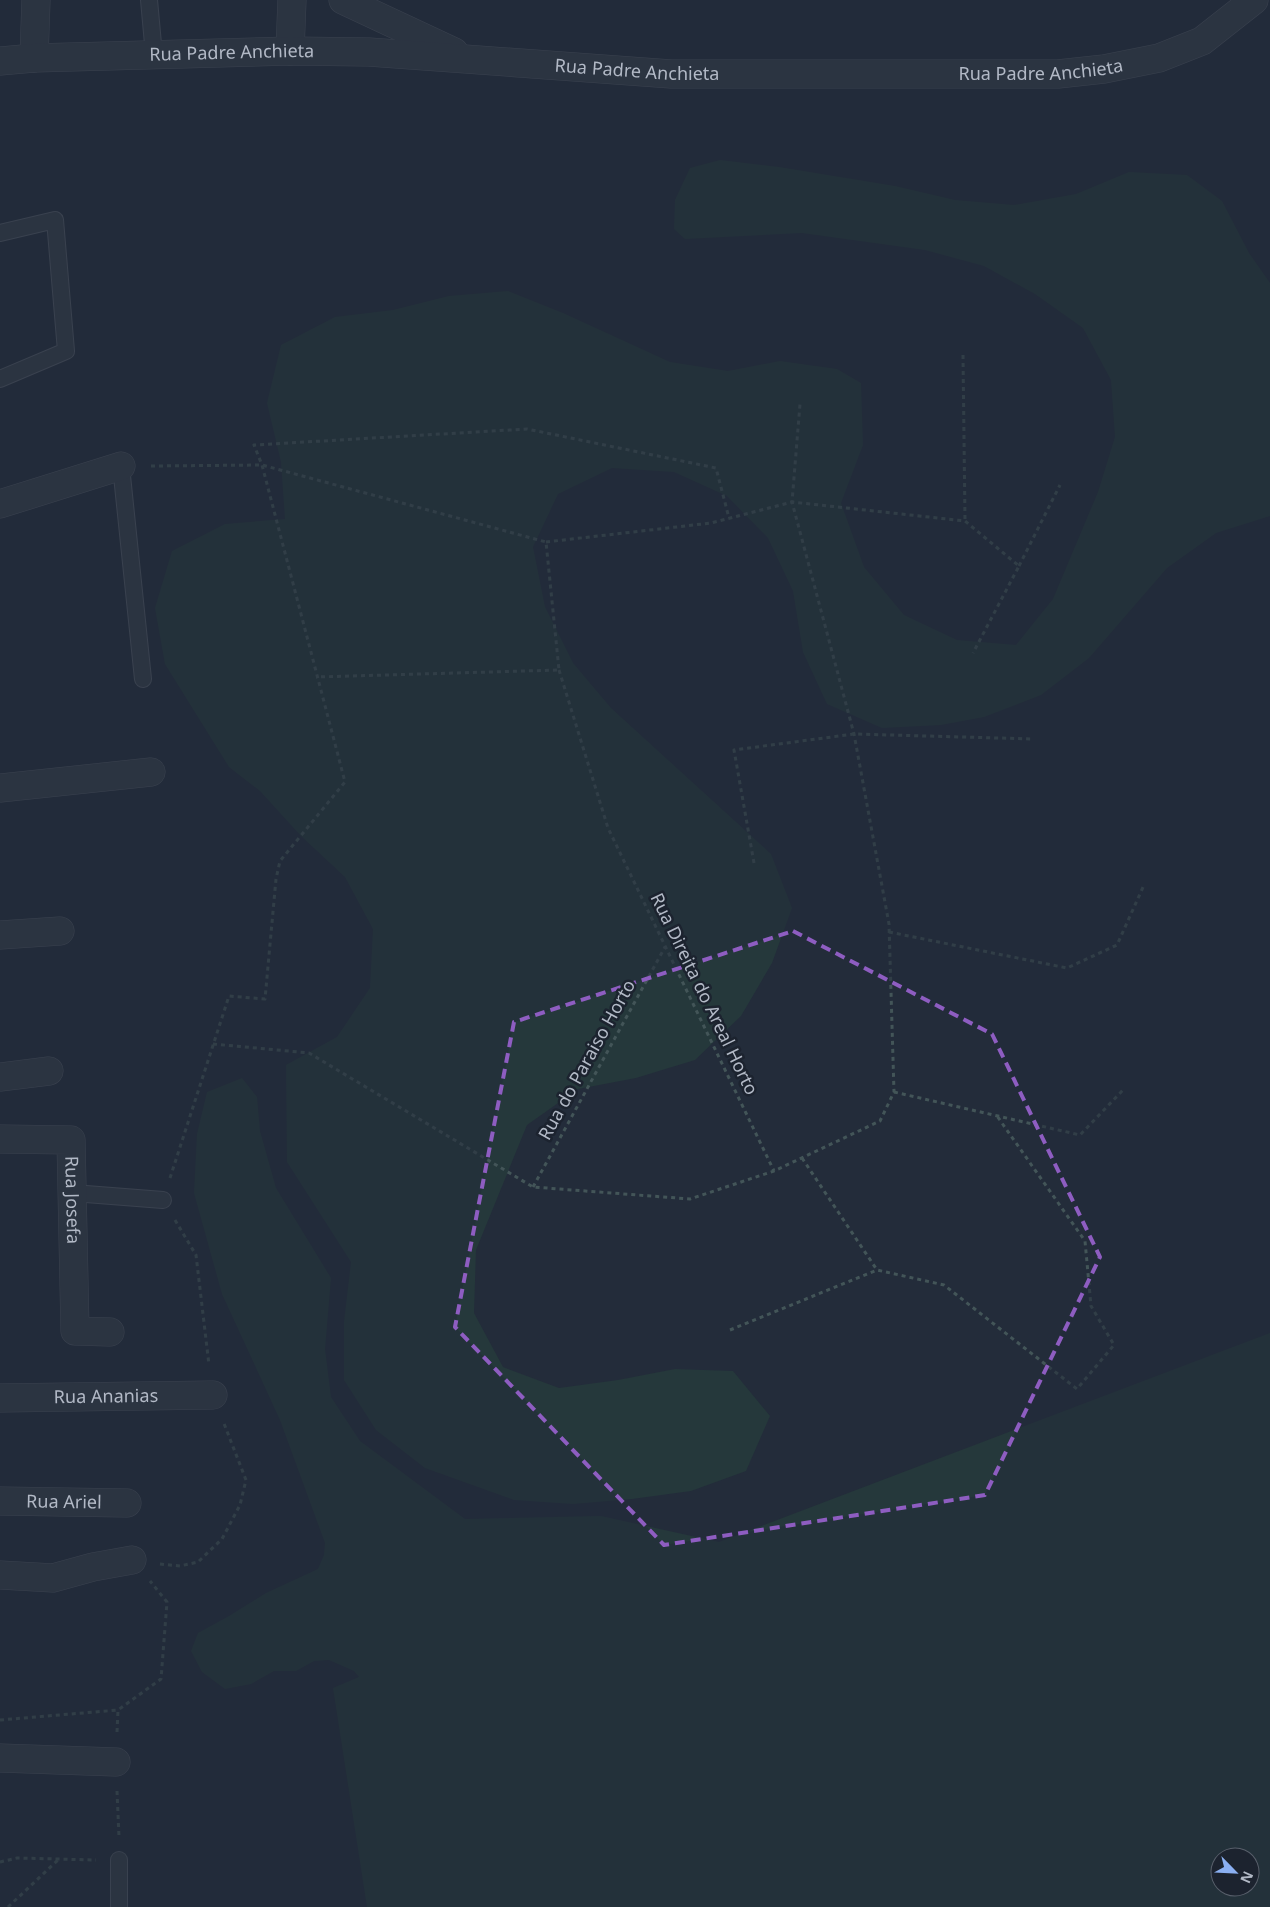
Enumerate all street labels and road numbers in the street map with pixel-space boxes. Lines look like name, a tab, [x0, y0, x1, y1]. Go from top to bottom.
street label: Rua Padre Anchieta	[149, 38, 314, 66]
street label: Rua Padre Anchieta	[958, 52, 1125, 85]
street label: Rua Padre Anchieta	[554, 53, 719, 85]
street label: Rua Direita do Areal Horto	[645, 889, 764, 1099]
street label: Rua do Paraiso Horto	[532, 975, 640, 1144]
street label: Rua Josefa	[60, 1156, 86, 1244]
street label: Rua Ananias	[54, 1383, 158, 1408]
street label: Rua Ariel	[26, 1488, 102, 1514]

